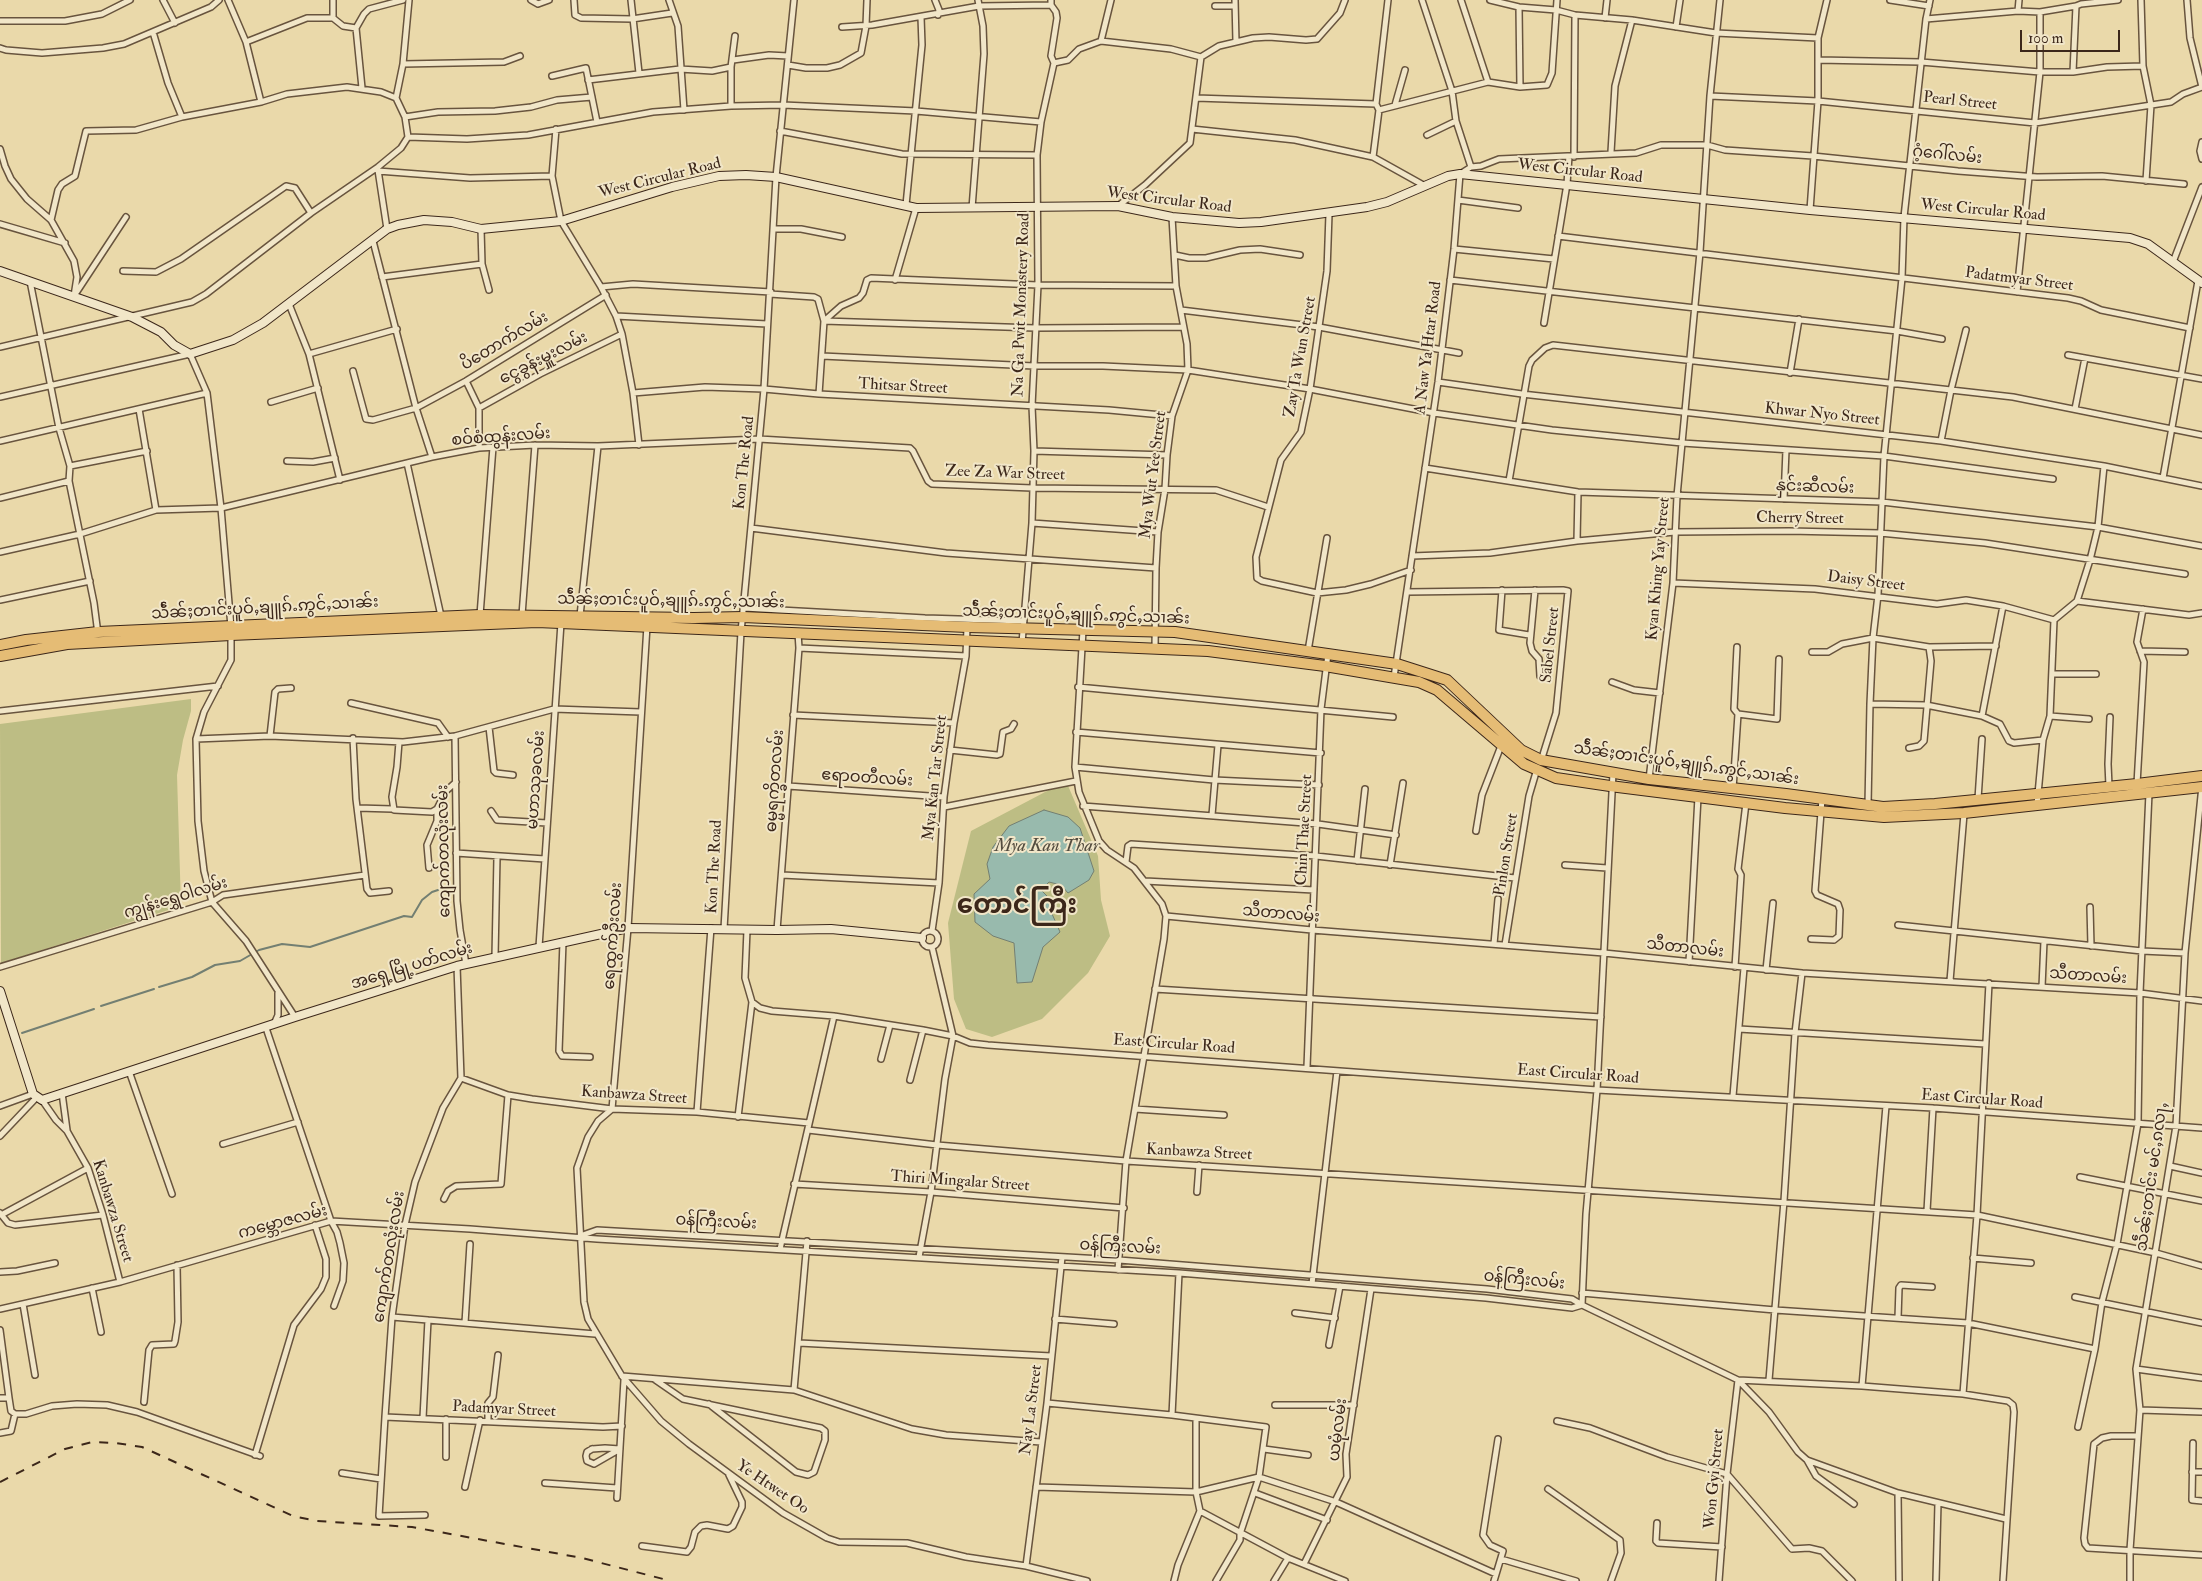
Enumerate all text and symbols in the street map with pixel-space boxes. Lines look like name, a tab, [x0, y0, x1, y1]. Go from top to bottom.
scale bar	[2022, 20, 2122, 52]
text: 100 m	[2028, 29, 2063, 48]
street label: Pearl Street	[1922, 89, 1998, 115]
street label: ဂံ့ဂေါ်လမ်း	[1911, 143, 1983, 169]
street label: West Circular Road	[597, 155, 723, 203]
street label: West Circular Road	[1517, 156, 1643, 188]
street label: West Circular Road	[1106, 184, 1232, 218]
street label: West Circular Road	[1920, 196, 2046, 226]
street label: Na Ga Pwit Monastery Road	[1009, 213, 1035, 397]
street label: Padatmyar Street	[1964, 264, 2074, 296]
street label: A Naw Ya Htar Road	[1411, 280, 1447, 416]
street label: Zay Ta Wun Street	[1281, 295, 1321, 419]
street label: ပိတောက်လမ်း	[458, 308, 552, 376]
street label: ငွေခွန်းမှူးလမ်း	[497, 329, 591, 389]
street label: Thitsar Street	[858, 375, 948, 399]
street label: Khwar Nyo Street	[1764, 399, 1880, 431]
street label: Mya Wut Yee Street	[1137, 410, 1171, 540]
street label: Kon The Road	[731, 415, 759, 511]
street label: စဝ်စံထွန်းလမ်း	[451, 425, 551, 451]
street label: Zee Za War Street	[945, 462, 1065, 486]
street label: နှင်းဆီလမ်း	[1775, 477, 1855, 499]
street label: Kyan Khing Yay Street	[1643, 496, 1675, 642]
street label: Cherry Street	[1756, 509, 1844, 529]
street label: Daisy Street	[1826, 568, 1906, 596]
street label: သဵႅၼ်ႈတၢင်းပူဝ်ႇၶျူၵ်ႉဢွင်ႇသၢၼ်း	[557, 590, 785, 614]
street label: သဵႅၼ်ႈတၢင်းပူဝ်ႇၶျူၵ်ႉဢွင်ႇသၢၼ်း	[151, 593, 379, 625]
street label: သဵႅၼ်ႈတၢင်းပူဝ်ႇၶျူၵ်ႉဢွင်ႇသၢၼ်း	[962, 602, 1190, 630]
street label: Sabel Street	[1537, 606, 1565, 684]
street label: Mya Kan Tar Street	[920, 714, 952, 842]
street label: ဓမ္မရက္ခိတလမ်း	[763, 729, 789, 833]
street label: မဟာသုခလမ်း	[524, 730, 550, 830]
street label: သဵႅၼ်ႈတၢင်းပူဝ်ႇၶျူၵ်ႉဢွင်ႇသၢၼ်း	[1572, 740, 1800, 790]
street label: ဧရာဝတီလမ်း	[821, 766, 913, 792]
street label: Chin Thae Street	[1292, 774, 1318, 886]
street label: ကျောက်တလုံးလမ်း	[434, 784, 456, 918]
street label: Pinlon Street	[1491, 812, 1523, 898]
street label: Kon The Road	[703, 820, 727, 914]
water label: Mya Kan Thar	[994, 836, 1100, 858]
street label: ကျွန်းရွှေဝါလမ်း	[122, 874, 230, 924]
street label: ရေထွက်ဦးလမ်း	[601, 882, 627, 990]
district label: တောင်ကြီး	[957, 891, 1077, 923]
street label: သီတာလမ်း	[1241, 902, 1321, 928]
street label: သီတာလမ်း	[1645, 935, 1725, 963]
street label: အရှေ့မြို့ပတ်လမ်း	[349, 939, 475, 995]
street label: သီတာလမ်း	[2049, 965, 2127, 989]
street label: East Circular Road	[1112, 1031, 1236, 1059]
street label: East Circular Road	[1516, 1061, 1640, 1089]
street label: Kanbawza Street	[580, 1083, 688, 1109]
street label: East Circular Road	[1920, 1086, 2044, 1114]
street label: သဵၼ်ႈတၢင်း မင်ႇၵလႃႇ	[2133, 1101, 2173, 1253]
street label: Kanbawza Street	[1145, 1141, 1253, 1165]
street label: Kanbawza Street	[87, 1157, 137, 1265]
street label: Thiri Mingalar Street	[890, 1168, 1030, 1196]
street label: ကျောက်တလုံးလမ်း	[370, 1190, 410, 1324]
street label: ကမ္ဘောဇလမ်း	[236, 1202, 330, 1244]
street label: ဝန်ကြီးလမ်း	[675, 1211, 757, 1235]
street label: ဝန်ကြီးလမ်း	[1079, 1236, 1161, 1260]
street label: ဝန်ကြီးလမ်း	[1482, 1267, 1566, 1295]
street label: Nay La Street	[1017, 1364, 1047, 1456]
street label: ယမုံလမ်း	[1326, 1397, 1352, 1463]
street label: Padamyar Street	[452, 1398, 556, 1422]
street label: Won Gyi Street	[1701, 1428, 1729, 1530]
street label: Ye Htwet Oo	[732, 1457, 812, 1519]

